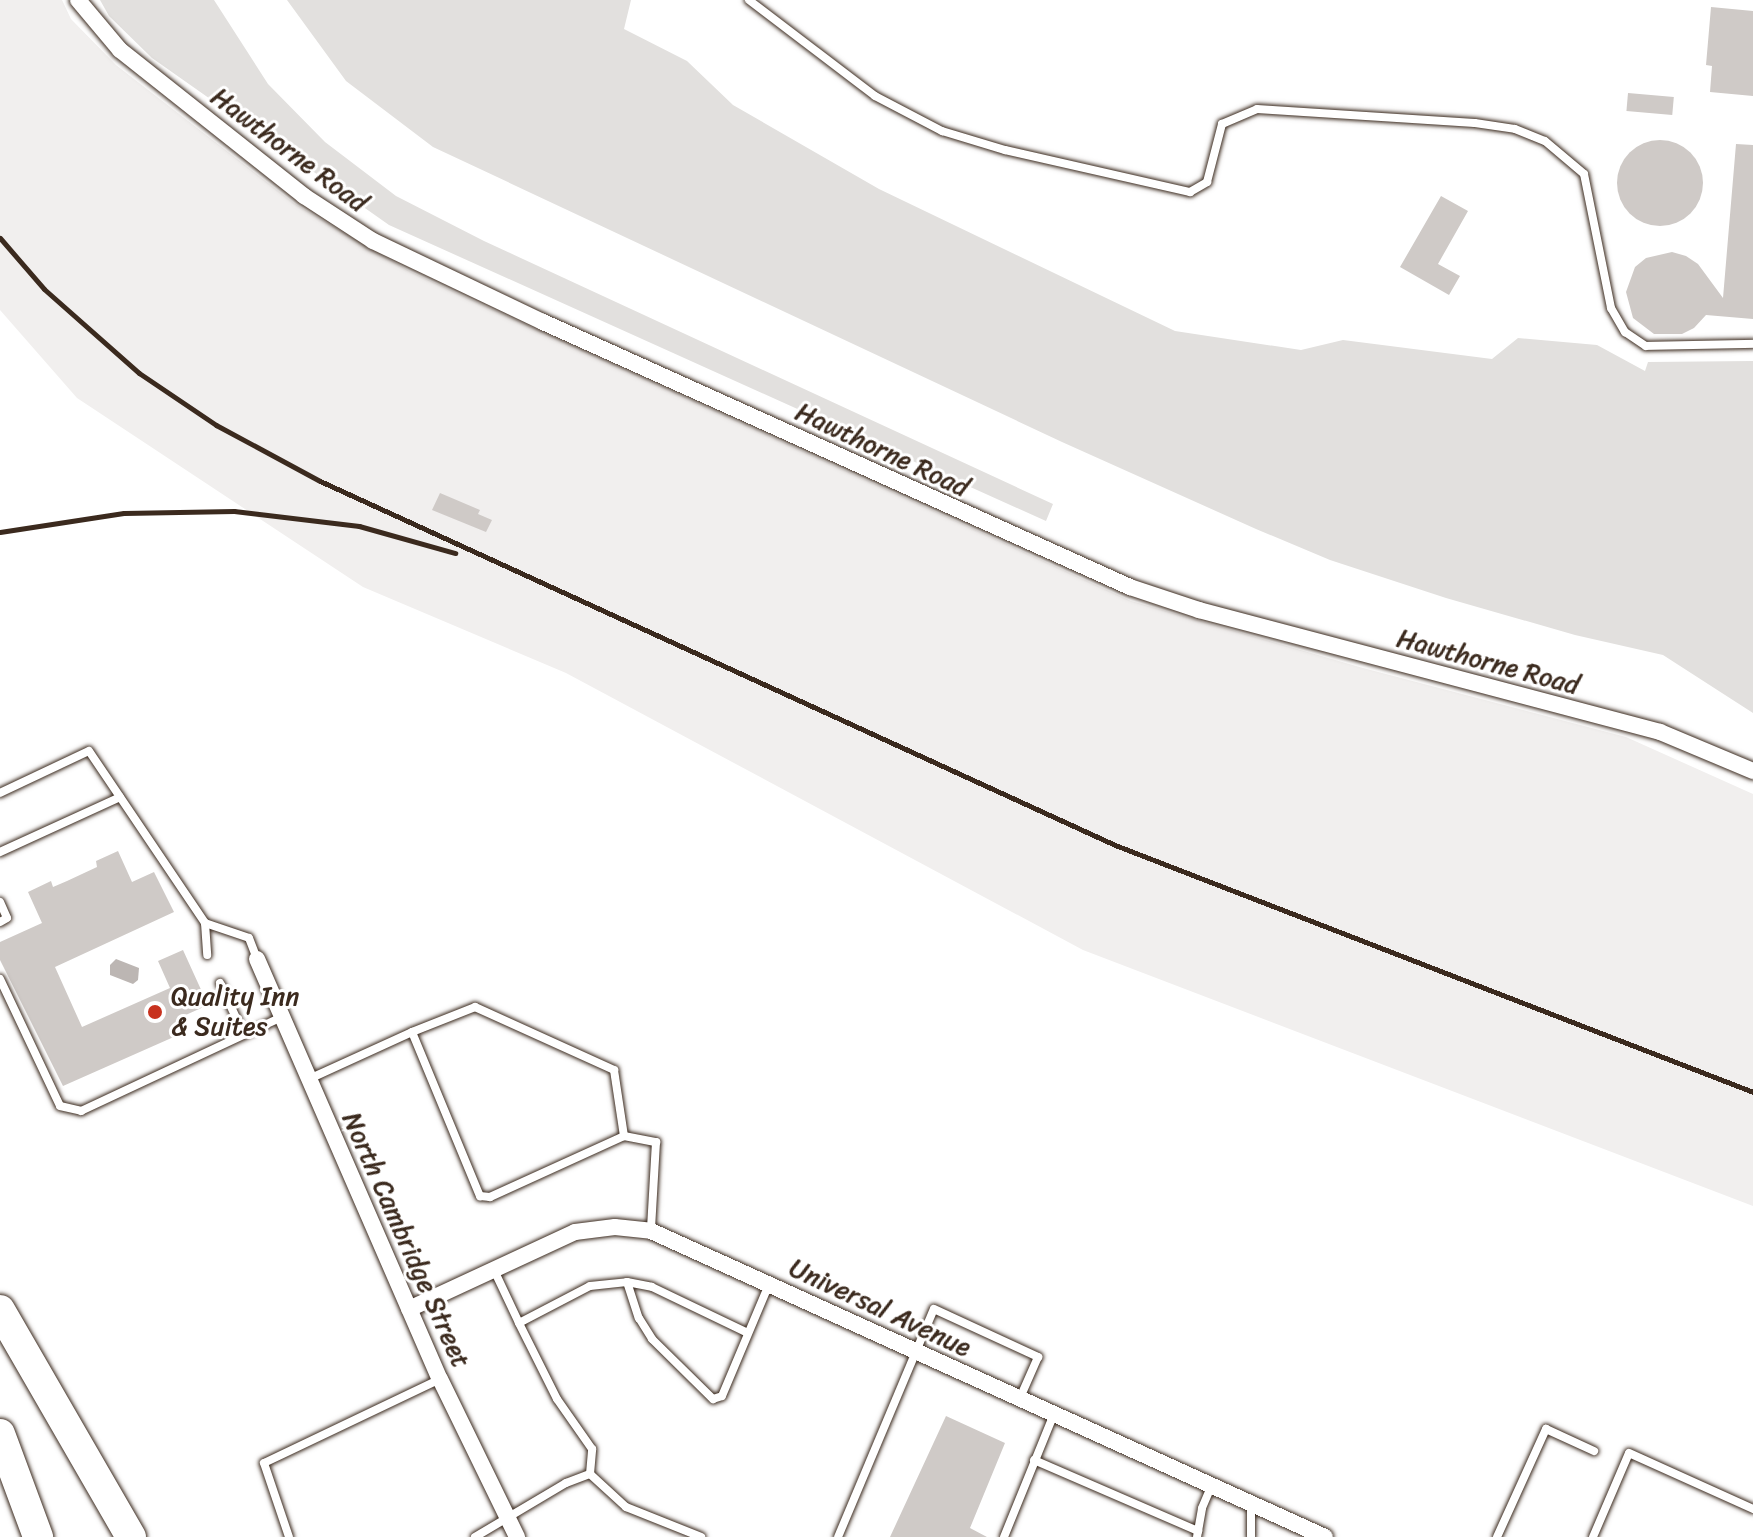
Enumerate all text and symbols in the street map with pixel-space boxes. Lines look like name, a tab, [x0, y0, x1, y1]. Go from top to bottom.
street label: Hawthorne Road	[205, 81, 373, 219]
street label: Hawthorne Road	[791, 396, 973, 504]
street label: Hawthorne Road	[1393, 623, 1583, 701]
place label: Quality Inn & Suites	[171, 981, 299, 1042]
marker: Quality Inn & Suites	[146, 1003, 164, 1021]
street label: North Cambridge Street	[336, 1107, 476, 1373]
street label: Universal Avenue	[784, 1252, 976, 1364]

